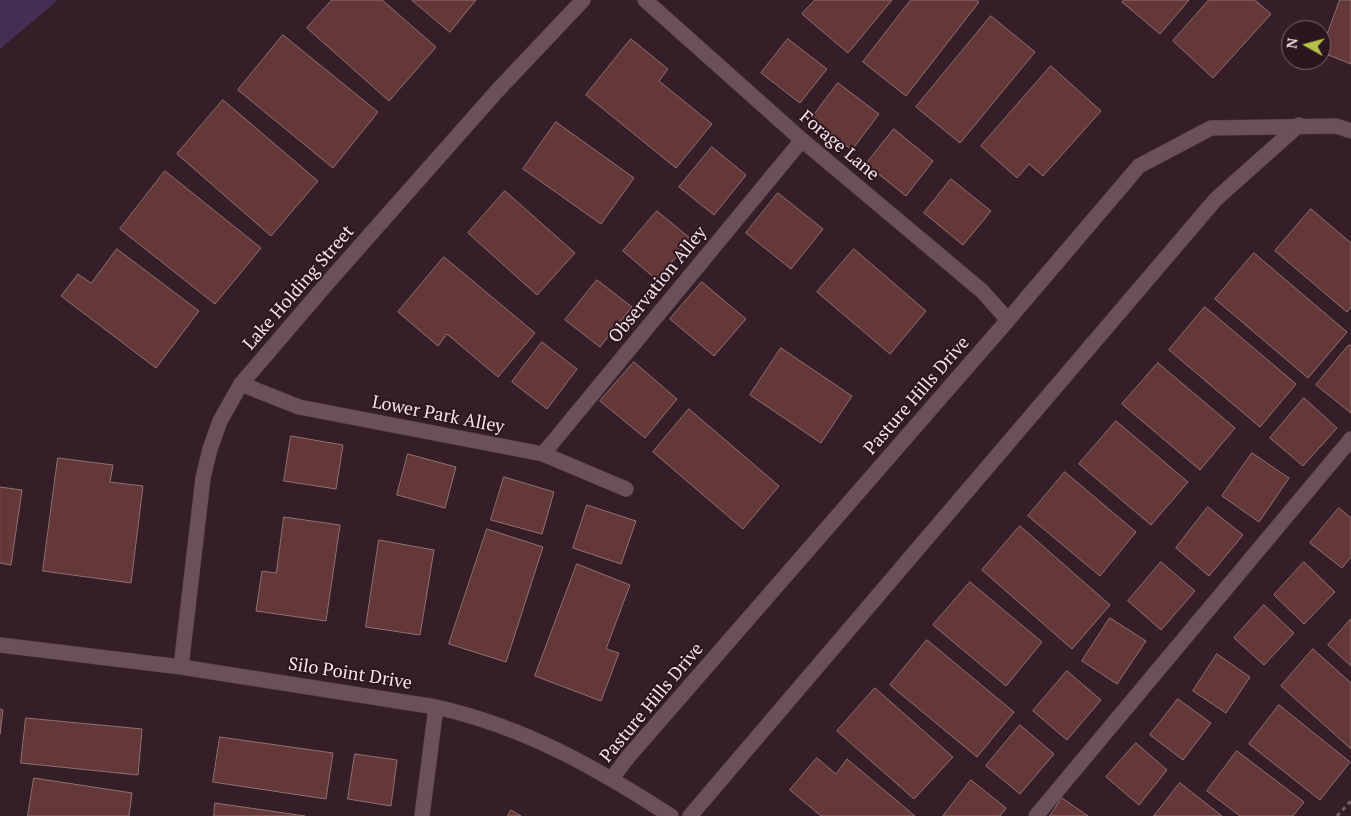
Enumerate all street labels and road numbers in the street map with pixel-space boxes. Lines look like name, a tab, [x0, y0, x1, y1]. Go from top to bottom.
street label: Forage Lane	[795, 106, 883, 186]
street label: Lake Holding Street	[239, 221, 359, 355]
street label: Observation Alley	[604, 222, 712, 348]
street label: Pasture Hills Drive	[860, 333, 974, 459]
street label: Lower Park Alley	[370, 392, 506, 438]
street label: Pasture Hills Drive	[596, 639, 708, 767]
street label: Silo Point Drive	[287, 654, 413, 694]

